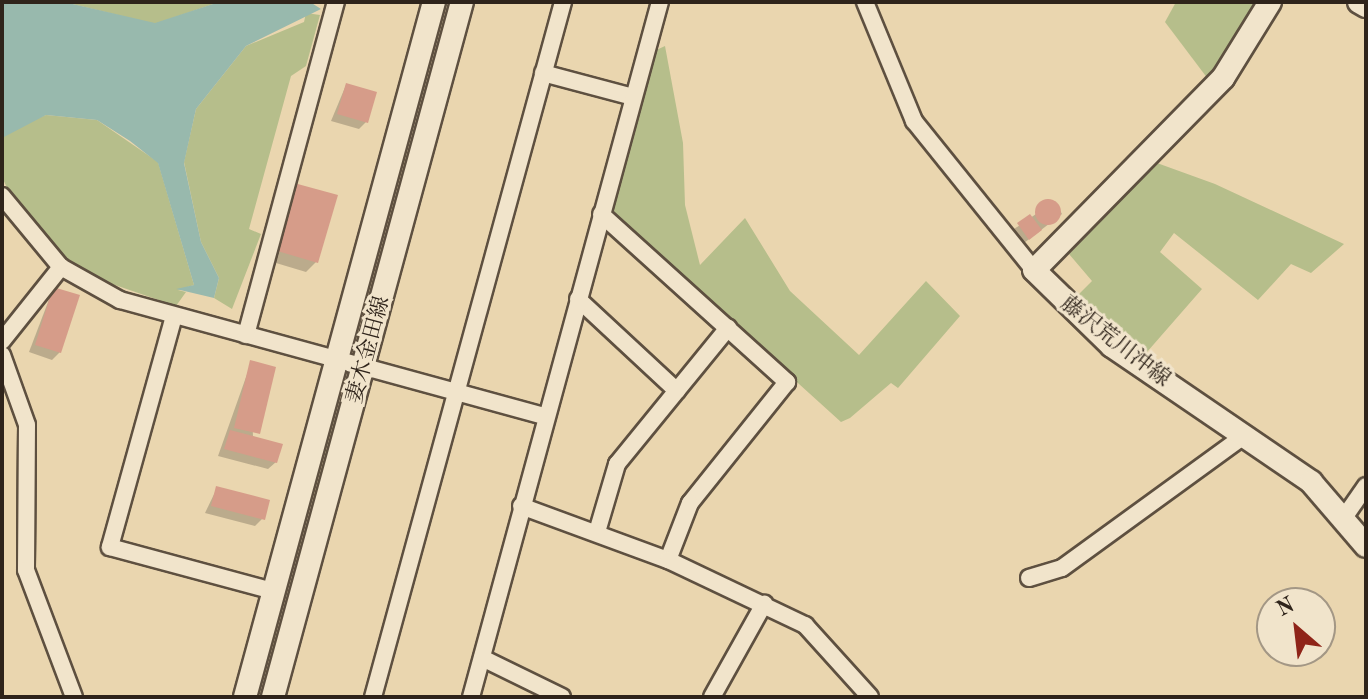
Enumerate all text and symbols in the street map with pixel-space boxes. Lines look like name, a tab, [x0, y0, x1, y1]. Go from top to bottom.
street label: 藤沢荒川沖線	[1055, 291, 1175, 393]
street label: 妻木金田線	[342, 293, 396, 407]
north arrow	[1256, 587, 1336, 667]
text: N	[1273, 594, 1298, 621]

